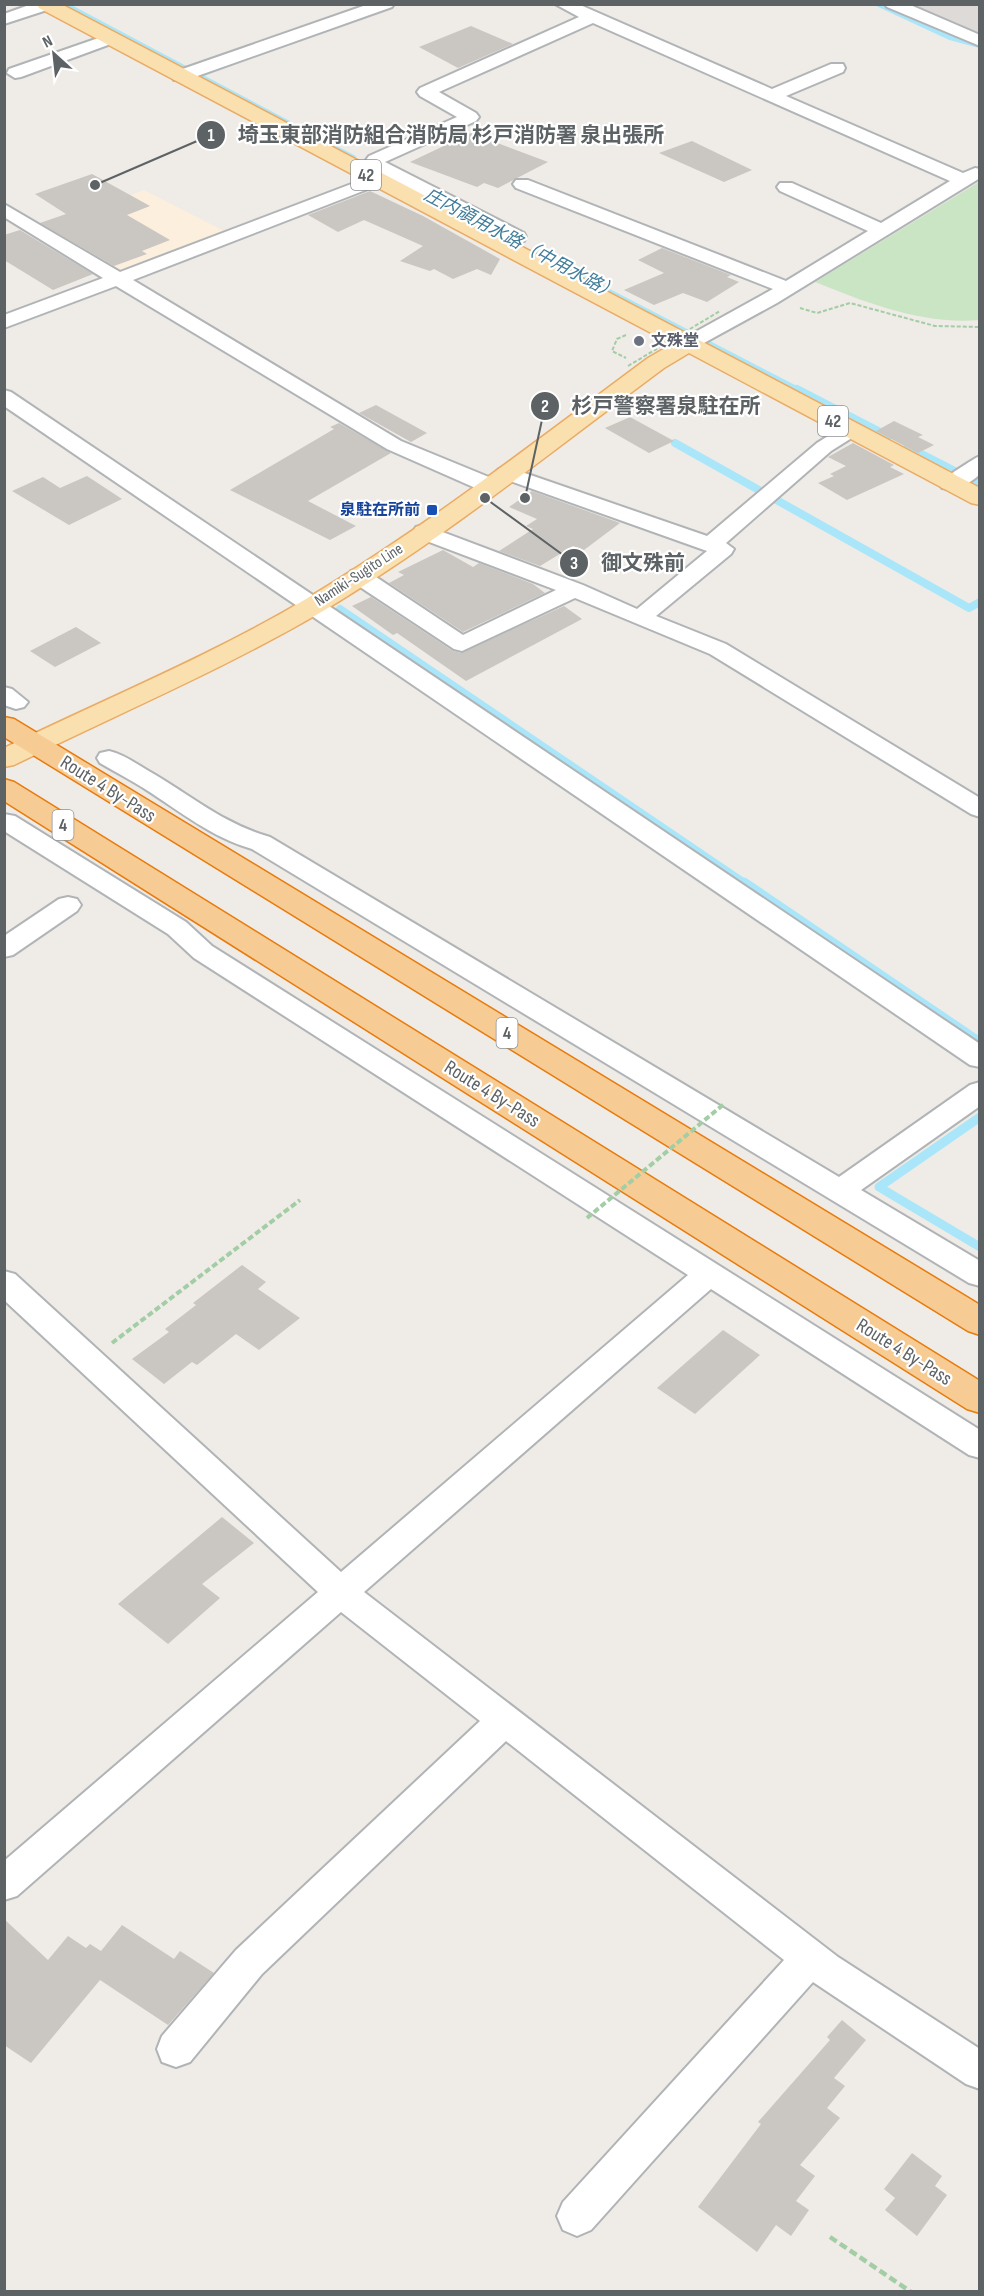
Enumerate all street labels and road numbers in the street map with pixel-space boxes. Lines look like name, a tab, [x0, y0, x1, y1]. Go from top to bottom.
road number: 42	[351, 160, 381, 190]
road number: 42	[818, 406, 848, 436]
street label: Namiki-Sugito Line	[311, 539, 407, 611]
street label: Route 4 By-Pass	[56, 750, 160, 828]
road number: 4	[52, 810, 74, 840]
road number: 4	[496, 1018, 518, 1048]
street label: Route 4 By-Pass	[440, 1055, 544, 1133]
street label: Route 4 By-Pass	[852, 1313, 956, 1391]

